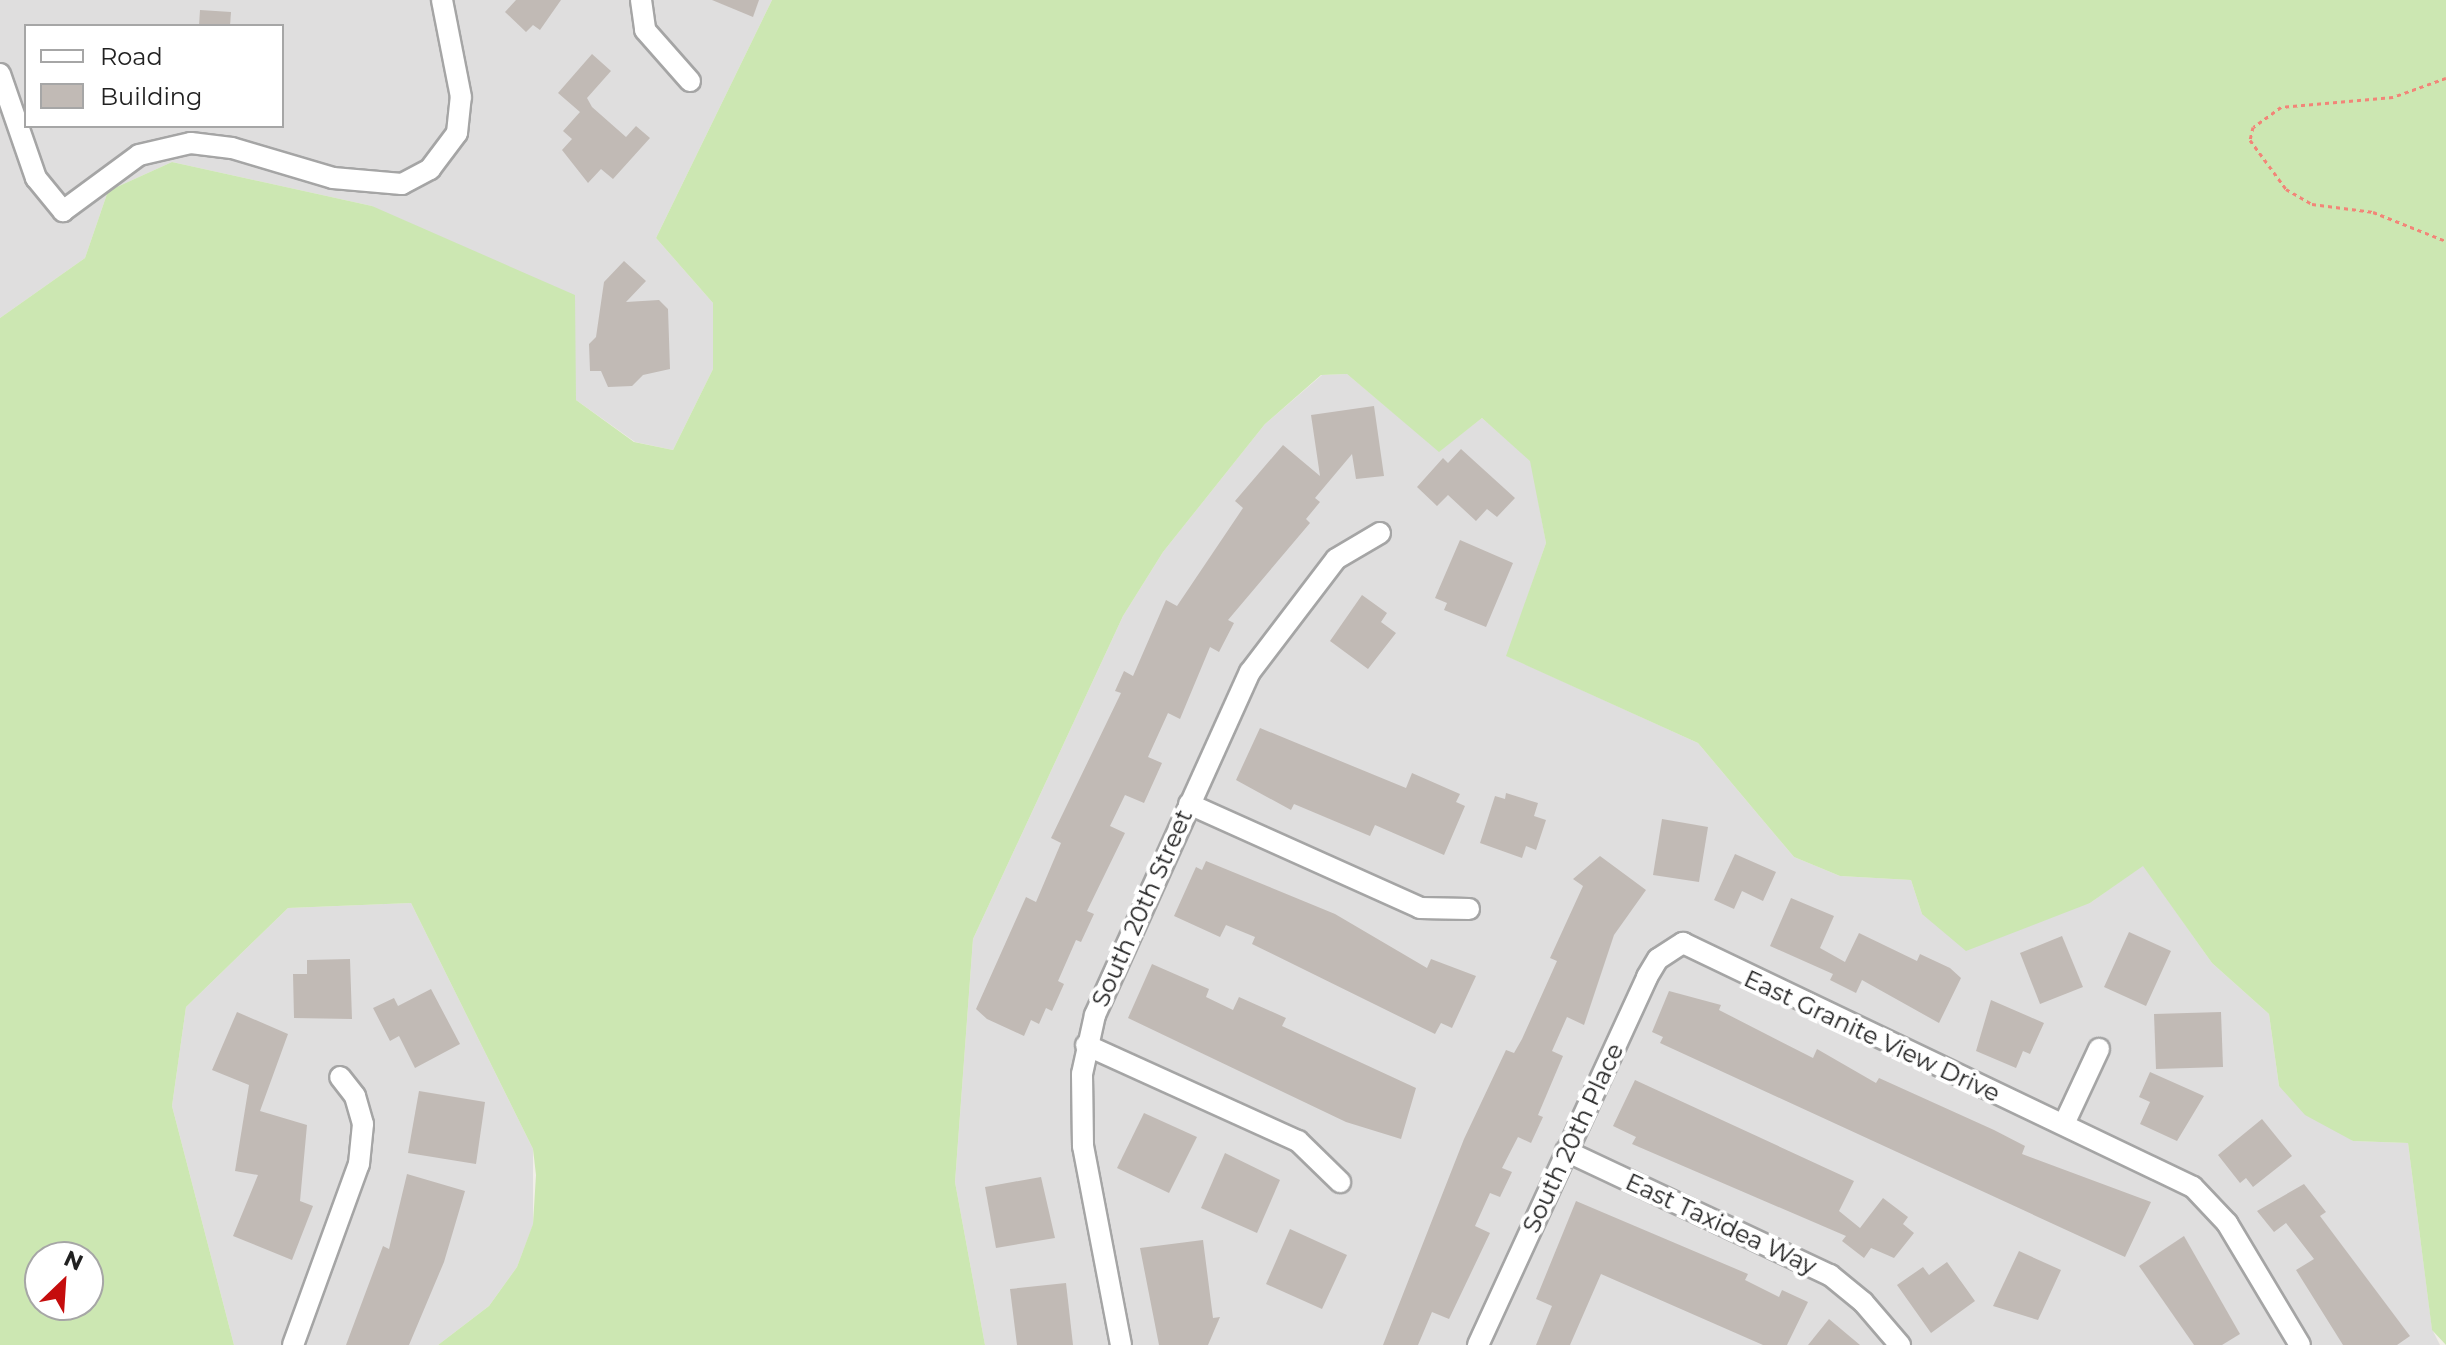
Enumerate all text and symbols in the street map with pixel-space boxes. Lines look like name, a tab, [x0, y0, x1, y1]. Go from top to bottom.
legend	[24, 24, 284, 128]
text: Road	[100, 42, 163, 71]
text: Building	[100, 82, 203, 111]
street label: South 20th Street	[1086, 805, 1198, 1011]
street label: East Granite View Drive	[1739, 964, 2005, 1108]
street label: South 20th Place	[1516, 1039, 1630, 1237]
street label: East Taxidea Way	[1621, 1167, 1821, 1281]
north arrow	[24, 1241, 104, 1321]
text: N	[60, 1245, 87, 1277]

